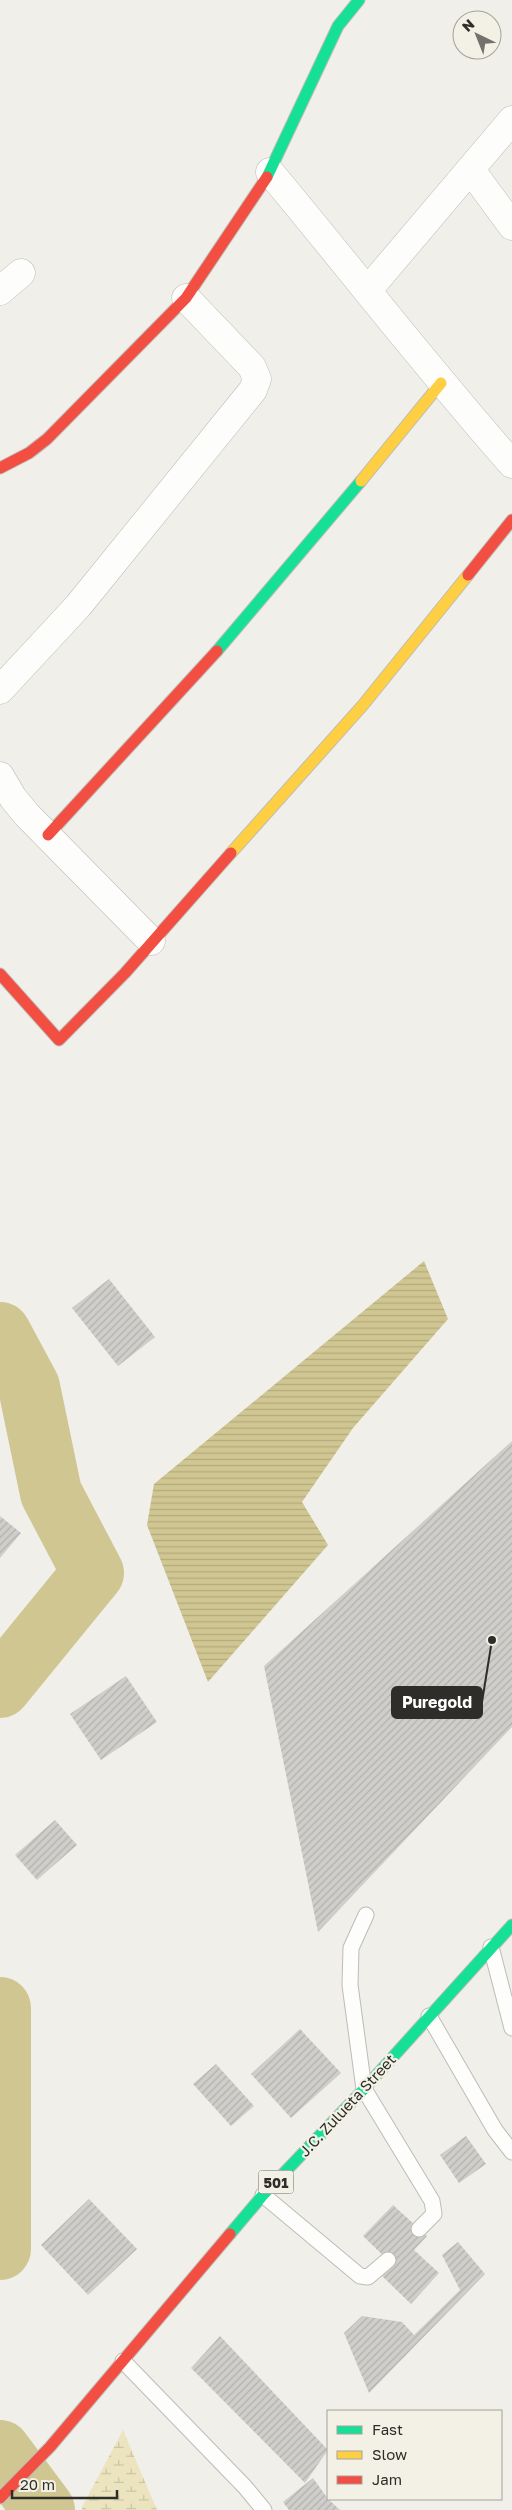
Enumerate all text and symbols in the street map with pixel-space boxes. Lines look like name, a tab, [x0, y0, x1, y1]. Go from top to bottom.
north arrow	[452, 10, 502, 60]
text: N	[458, 15, 477, 35]
callout: Puregold	[392, 1687, 482, 1718]
text: Puregold	[402, 1692, 472, 1712]
street label: J.C. Zulueta Street	[295, 2050, 399, 2160]
road number: 501	[258, 2170, 294, 2194]
legend	[327, 2410, 502, 2500]
text: Fast	[372, 2420, 403, 2438]
text: Slow	[372, 2445, 407, 2463]
scale bar	[12, 2468, 118, 2500]
text: Jam	[372, 2470, 402, 2488]
text: 20 m	[20, 2475, 55, 2493]

